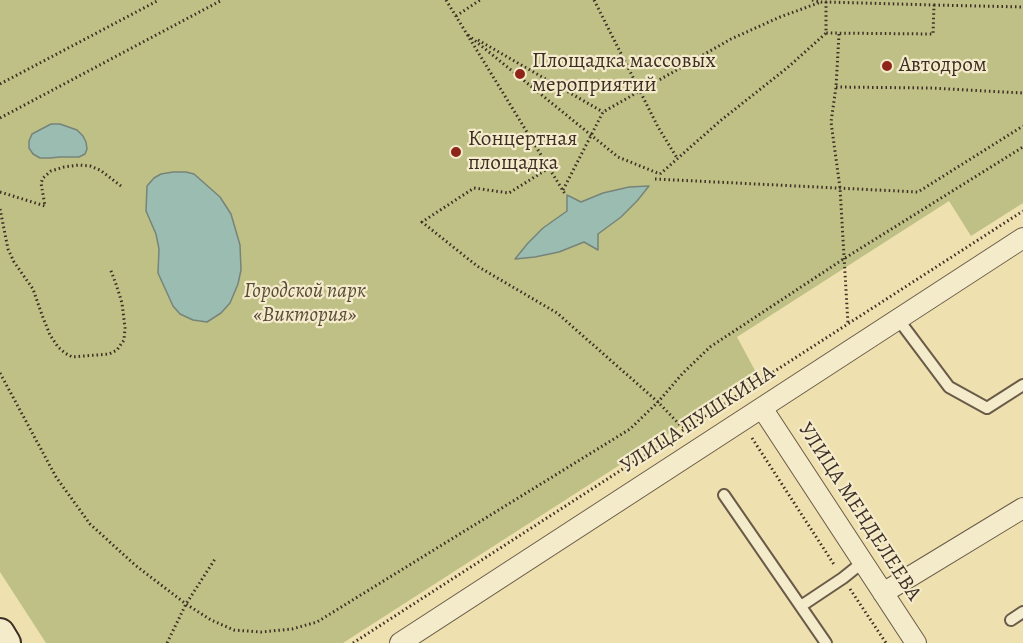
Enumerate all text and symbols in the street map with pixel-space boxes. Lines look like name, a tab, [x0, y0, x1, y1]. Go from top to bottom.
place label: Площадка массовых мероприятий	[532, 49, 716, 99]
place label: Автодром	[899, 53, 987, 79]
marker: Автодром	[880, 59, 894, 73]
marker: Площадка массовых мероприятий	[513, 67, 527, 81]
place label: Концертная площадка	[468, 127, 577, 177]
marker: Концертная площадка	[449, 145, 463, 159]
park label: Городской парк «Виктория»	[244, 279, 366, 329]
street label: УЛИЦА ПУШКИНА	[616, 361, 780, 479]
street label: УЛИЦА МЕНДЕЛЕЕВА	[792, 418, 926, 606]

